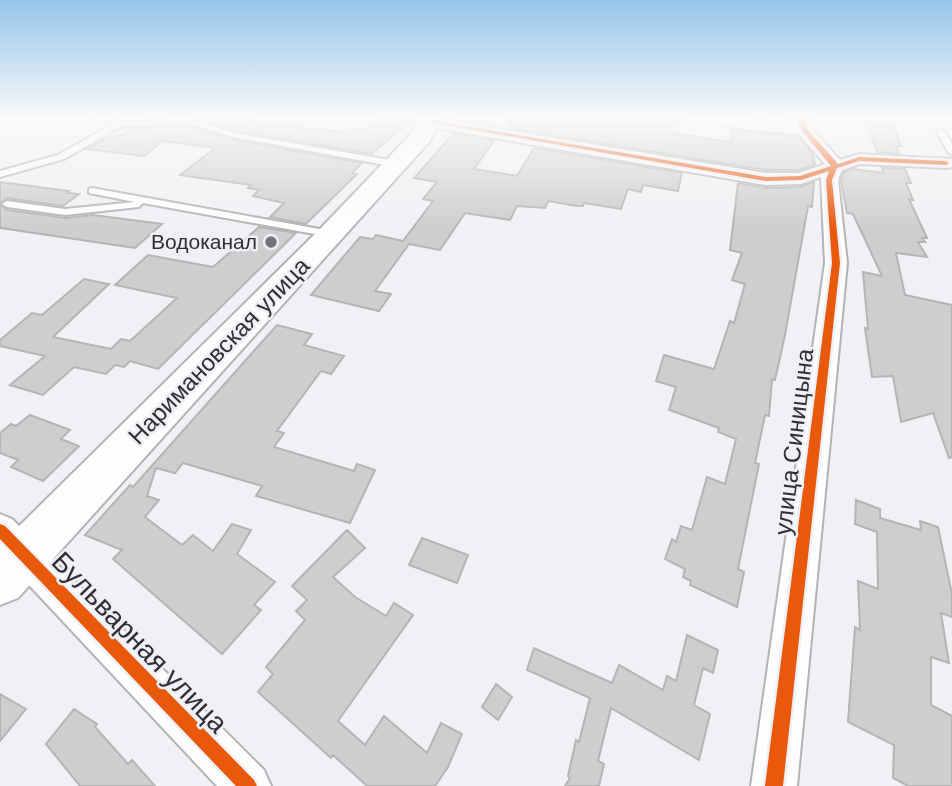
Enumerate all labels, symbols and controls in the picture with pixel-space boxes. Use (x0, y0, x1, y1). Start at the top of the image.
place label: Водоканал (151, 230, 257, 253)
marker: Водоканал (263, 234, 279, 250)
street label: Наримановская улица (123, 251, 315, 449)
street label: улица Синицына (769, 347, 818, 537)
street label: Бульварная улица (46, 546, 234, 739)

